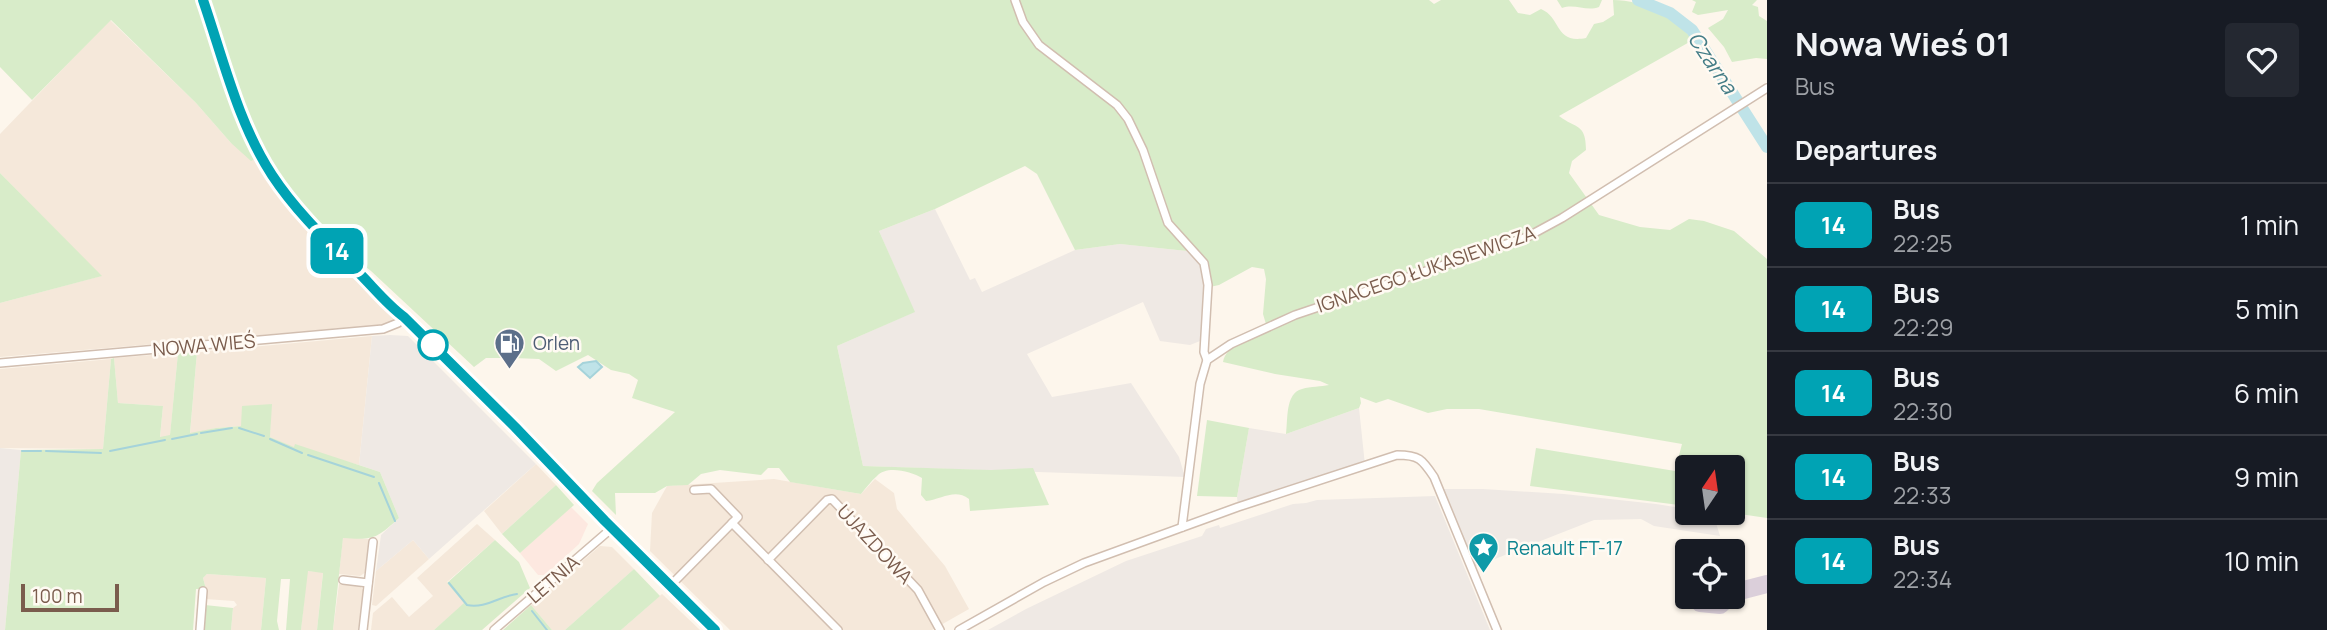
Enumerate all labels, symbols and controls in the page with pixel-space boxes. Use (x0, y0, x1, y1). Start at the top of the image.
text: Nowa Wieś 01 (1795, 21, 2011, 66)
button: heart (2225, 23, 2299, 97)
water label: Czarna (1682, 26, 1744, 100)
text: Bus (1795, 70, 1835, 102)
text: Departures (1795, 132, 1937, 168)
text: Bus (1893, 191, 1940, 227)
text: 1 min (2240, 207, 2299, 243)
text: 14 (1821, 208, 1846, 241)
street label: IGNACEGO ŁUKASIEWICZA (1313, 219, 1539, 319)
text: 22:25 (1893, 227, 1953, 259)
line badge: 14 (306, 228, 368, 274)
text: 14 (324, 234, 350, 267)
text: Bus (1893, 275, 1940, 311)
text: 5 min (2235, 291, 2299, 327)
text: 14 (1821, 292, 1846, 325)
text: 22:29 (1893, 311, 1953, 343)
fuel station icon: Orlen (493, 326, 527, 370)
street label: NOWA WIEŚ (151, 328, 257, 362)
unlabelled marker (418, 330, 448, 360)
place label: Orlen (533, 330, 580, 356)
text: Bus (1893, 359, 1940, 395)
text: 6 min (2234, 375, 2299, 411)
text: 14 (1821, 376, 1846, 409)
text: 22:30 (1893, 395, 1953, 427)
text: Bus (1893, 443, 1940, 479)
north arrow (1675, 455, 1745, 525)
map controls (1675, 455, 1745, 609)
text: 9 min (2234, 459, 2299, 495)
text: 14 (1821, 460, 1846, 493)
text: 22:33 (1893, 479, 1952, 511)
street label: UJAZDOWA (831, 499, 919, 589)
text: Bus (1893, 527, 1940, 563)
place icon: Renault FT-17 (1467, 531, 1501, 575)
place label: Renault FT-17 (1507, 535, 1623, 561)
button: locate (1675, 539, 1745, 609)
text: 10 min (2224, 543, 2299, 579)
text: 14 (1821, 544, 1846, 577)
street label: LETNIA (521, 549, 585, 609)
text: 22:34 (1893, 563, 1952, 595)
scale bar (21, 581, 119, 613)
text: 100 m (32, 583, 83, 609)

